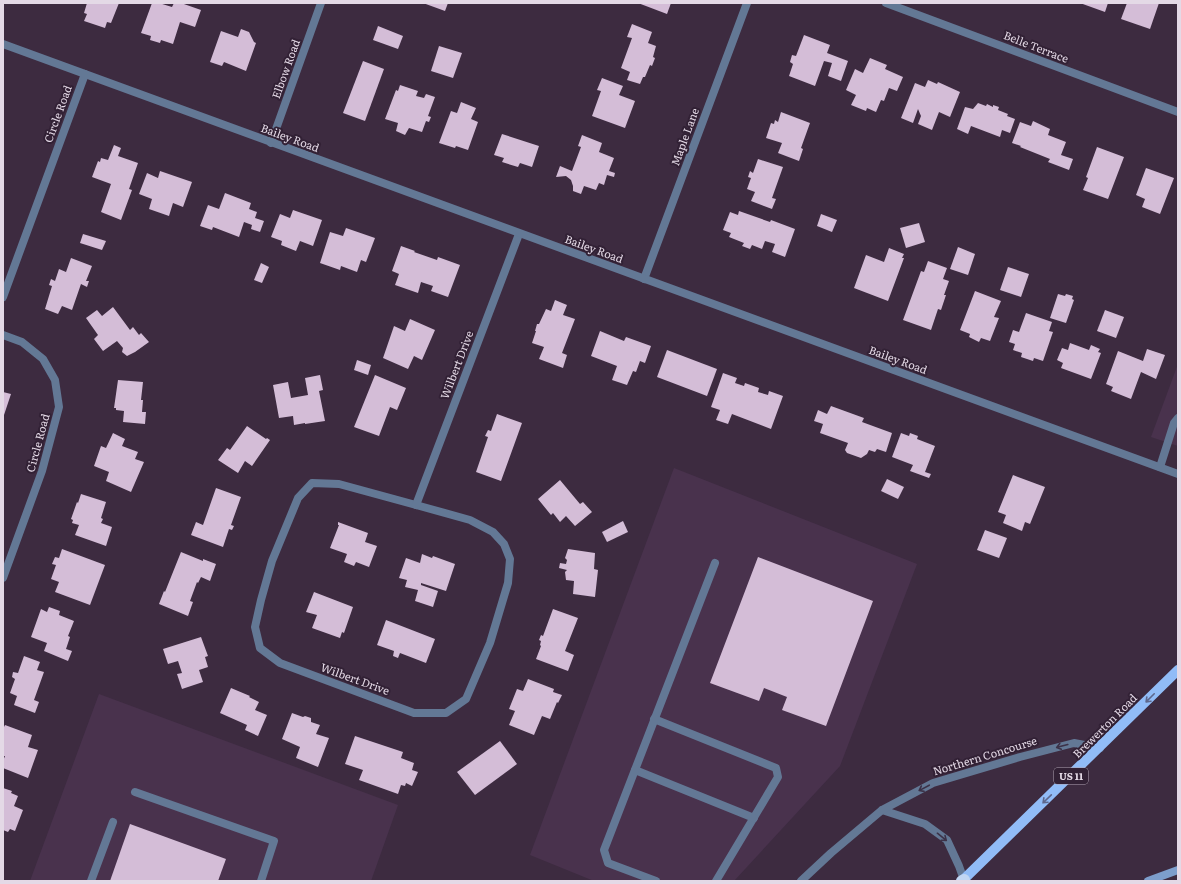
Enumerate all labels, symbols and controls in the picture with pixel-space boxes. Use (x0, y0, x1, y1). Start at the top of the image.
street label: Belle Terrace (1002, 26, 1071, 66)
street label: Elbow Road (267, 37, 303, 101)
street label: Circle Road (39, 82, 75, 145)
street label: Maple Lane (666, 105, 702, 168)
street label: Bailey Road (259, 119, 322, 155)
street label: Bailey Road (563, 230, 626, 266)
street label: Wilbert Drive (436, 328, 477, 401)
street label: Bailey Road (867, 341, 930, 377)
street label: Circle Road (22, 411, 53, 474)
street label: Wilbert Drive (319, 658, 392, 698)
street label: Brewerton Road (1069, 689, 1140, 761)
one-way arrow (1145, 693, 1155, 703)
street label: Northern Concourse (931, 732, 1039, 778)
one-way arrow (1056, 743, 1069, 750)
road number: US 11 (1054, 768, 1088, 784)
one-way arrow (918, 784, 930, 792)
one-way arrow (1042, 794, 1052, 804)
one-way arrow (937, 832, 948, 841)

